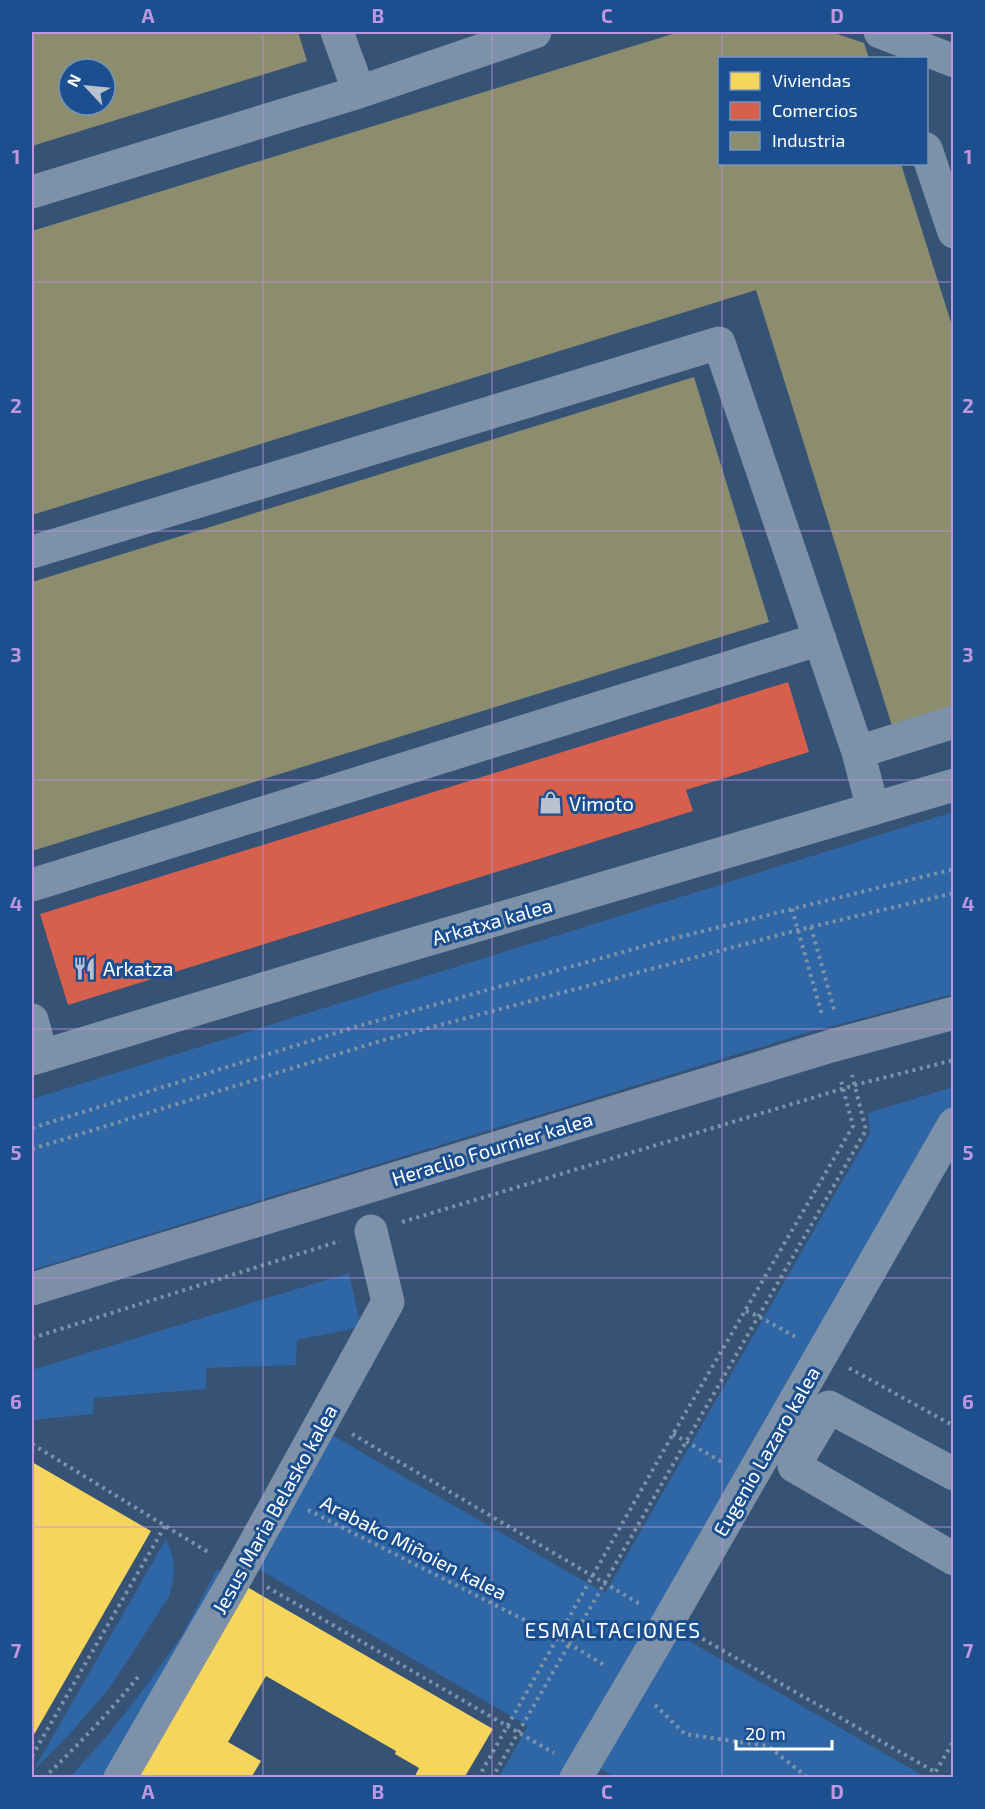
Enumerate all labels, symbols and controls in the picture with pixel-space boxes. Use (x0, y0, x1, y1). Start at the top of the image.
text: A (141, 3, 155, 27)
text: B (372, 3, 384, 27)
text: C (601, 3, 613, 27)
text: D (830, 3, 844, 27)
north arrow (57, 57, 117, 117)
legend (718, 57, 928, 165)
text: Viviendas (772, 69, 851, 91)
text: N (62, 71, 84, 90)
text: Comercios (772, 99, 858, 121)
text: Industria (772, 129, 845, 151)
text: 1 (12, 144, 20, 168)
text: 1 (964, 144, 972, 168)
text: 2 (10, 393, 22, 417)
text: 2 (962, 393, 974, 417)
text: 3 (10, 642, 22, 666)
text: 3 (962, 642, 974, 666)
shop icon: Vimoto (538, 790, 564, 816)
place label: Vimoto (569, 791, 634, 815)
text: 4 (10, 891, 23, 915)
text: 4 (962, 891, 975, 915)
street label: Arkatxa kalea (429, 892, 555, 950)
restaurant icon: Arkatza (72, 955, 98, 981)
place label: Arkatza (103, 956, 173, 980)
street label: Heraclio Fournier kalea (389, 1106, 595, 1190)
text: 5 (10, 1140, 22, 1164)
text: 5 (962, 1140, 974, 1164)
street label: Eugenio Lazaro kalea (708, 1362, 824, 1540)
text: 6 (10, 1389, 22, 1413)
text: 6 (962, 1389, 974, 1413)
street label: Jesus Maria Belasko kalea (206, 1400, 342, 1618)
street label: Arabako Miñoien kalea (317, 1490, 511, 1604)
district label: ESMALTACIONES (525, 1617, 701, 1642)
text: 7 (11, 1638, 22, 1662)
text: 7 (963, 1638, 974, 1662)
scale bar (736, 1713, 832, 1751)
text: 20 m (745, 1722, 786, 1744)
text: A (141, 1779, 155, 1803)
text: B (372, 1779, 384, 1803)
text: C (601, 1779, 613, 1803)
text: D (830, 1779, 844, 1803)

